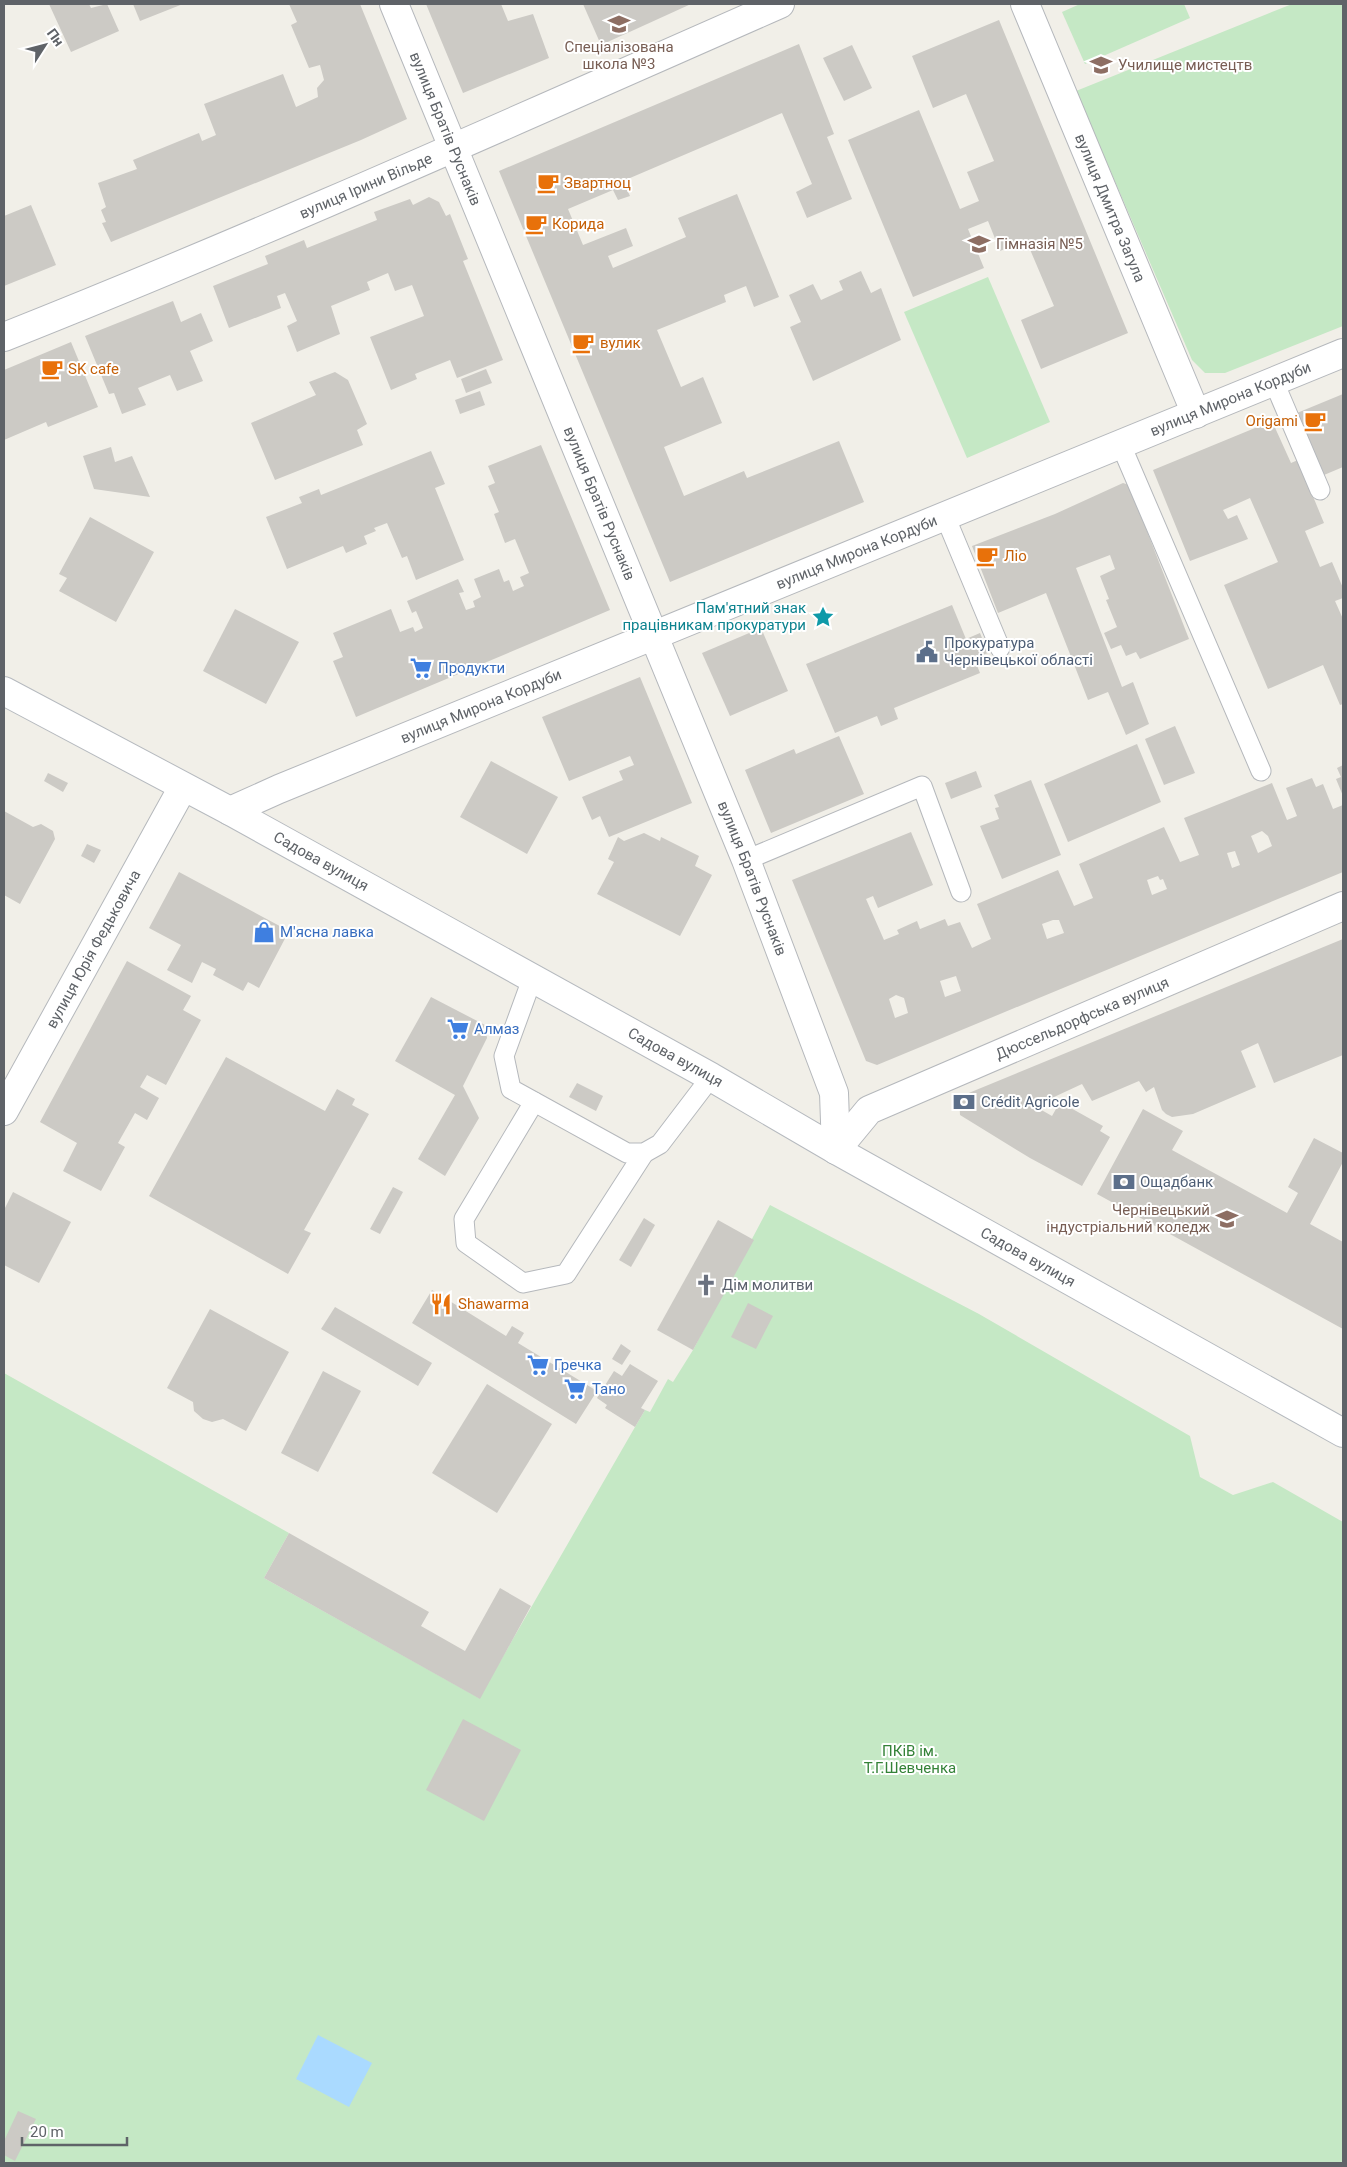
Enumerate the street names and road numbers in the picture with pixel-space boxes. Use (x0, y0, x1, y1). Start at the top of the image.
street label: вулиця Братів Руснаків (406, 49, 485, 208)
street label: вулиця Дмитра Загула (1071, 131, 1149, 285)
street label: вулиця Ірини Вільде (297, 149, 435, 223)
street label: вулиця Мирона Кордуби (1147, 358, 1314, 440)
street label: вулиця Братів Руснаків (560, 424, 639, 583)
street label: вулиця Мирона Кордуби (774, 511, 940, 593)
street label: вулиця Мирона Кордуби (398, 665, 564, 747)
street label: вулиця Братів Руснаків (714, 799, 790, 958)
street label: Садова вулиця (270, 828, 372, 895)
street label: вулиця Юрія Федьковича (43, 867, 144, 1031)
street label: Дюссельдорфська вулиця (993, 973, 1172, 1063)
street label: Садова вулиця (625, 1024, 726, 1091)
street label: Садова вулиця (977, 1223, 1078, 1291)

